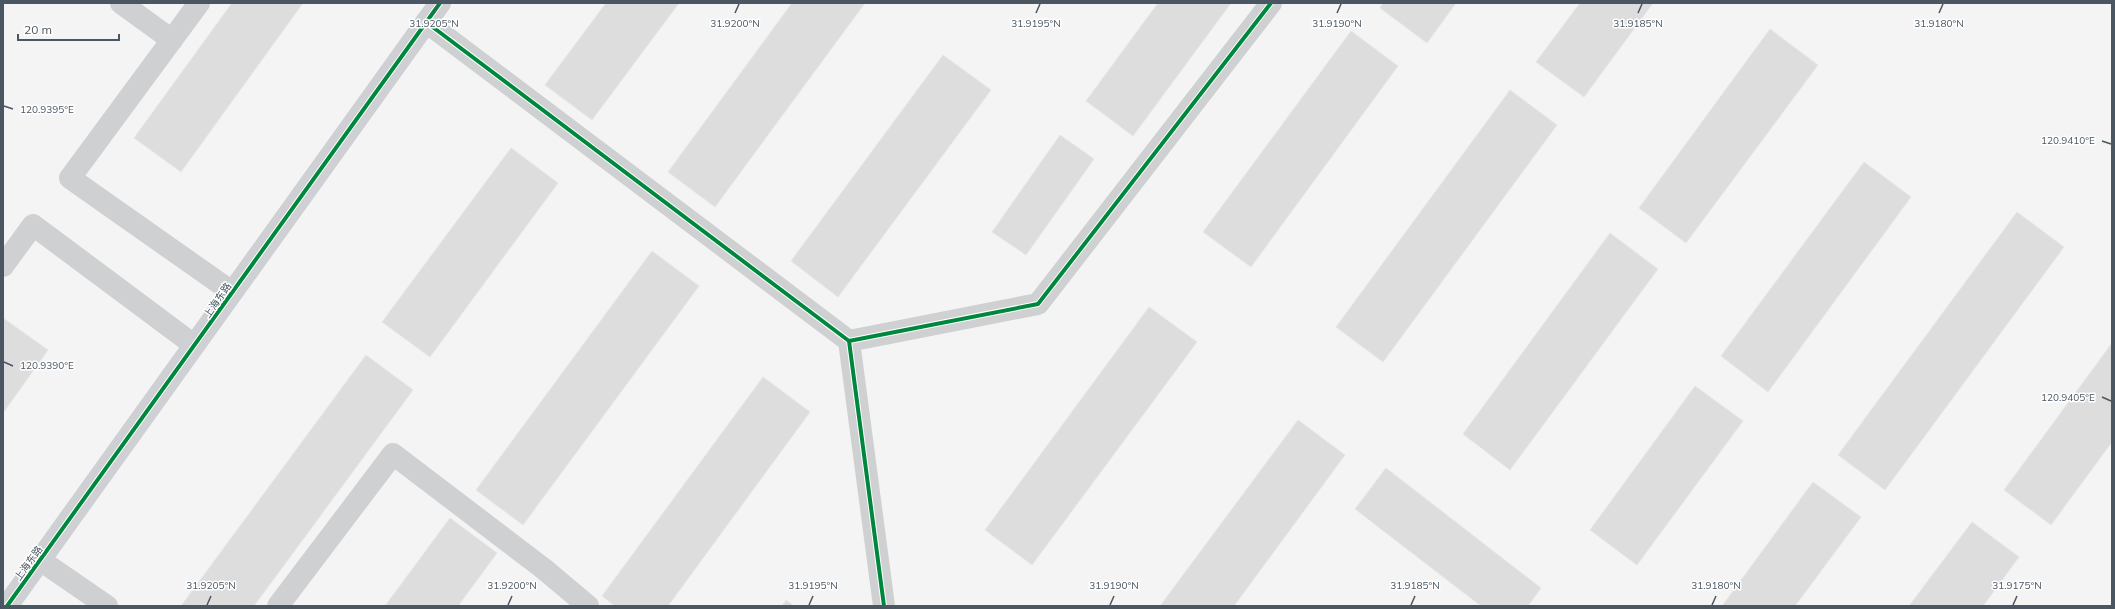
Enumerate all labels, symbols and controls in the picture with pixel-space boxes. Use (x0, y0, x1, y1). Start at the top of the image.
scale bar (18, 16, 119, 42)
text: 31.9205°N (409, 17, 459, 30)
text: 31.9200°N (710, 17, 760, 30)
text: 31.9195°N (1011, 17, 1061, 30)
text: 31.9190°N (1312, 17, 1362, 30)
text: 31.9185°N (1613, 17, 1663, 30)
text: 31.9180°N (1914, 17, 1964, 30)
text: 20 m (24, 22, 52, 37)
text: 120.9395°E (20, 103, 74, 116)
text: 120.9410°E (2041, 134, 2095, 147)
street label: 上海东路 (201, 280, 234, 320)
text: 120.9390°E (20, 359, 74, 372)
text: 120.9405°E (2041, 391, 2095, 404)
street label: 上海东路 (11, 543, 45, 583)
text: 31.9205°N (186, 579, 236, 592)
text: 31.9200°N (487, 579, 537, 592)
text: 31.9195°N (788, 579, 838, 592)
text: 31.9190°N (1089, 579, 1139, 592)
text: 31.9185°N (1390, 579, 1440, 592)
text: 31.9180°N (1691, 579, 1741, 592)
text: 31.9175°N (1992, 579, 2042, 592)

